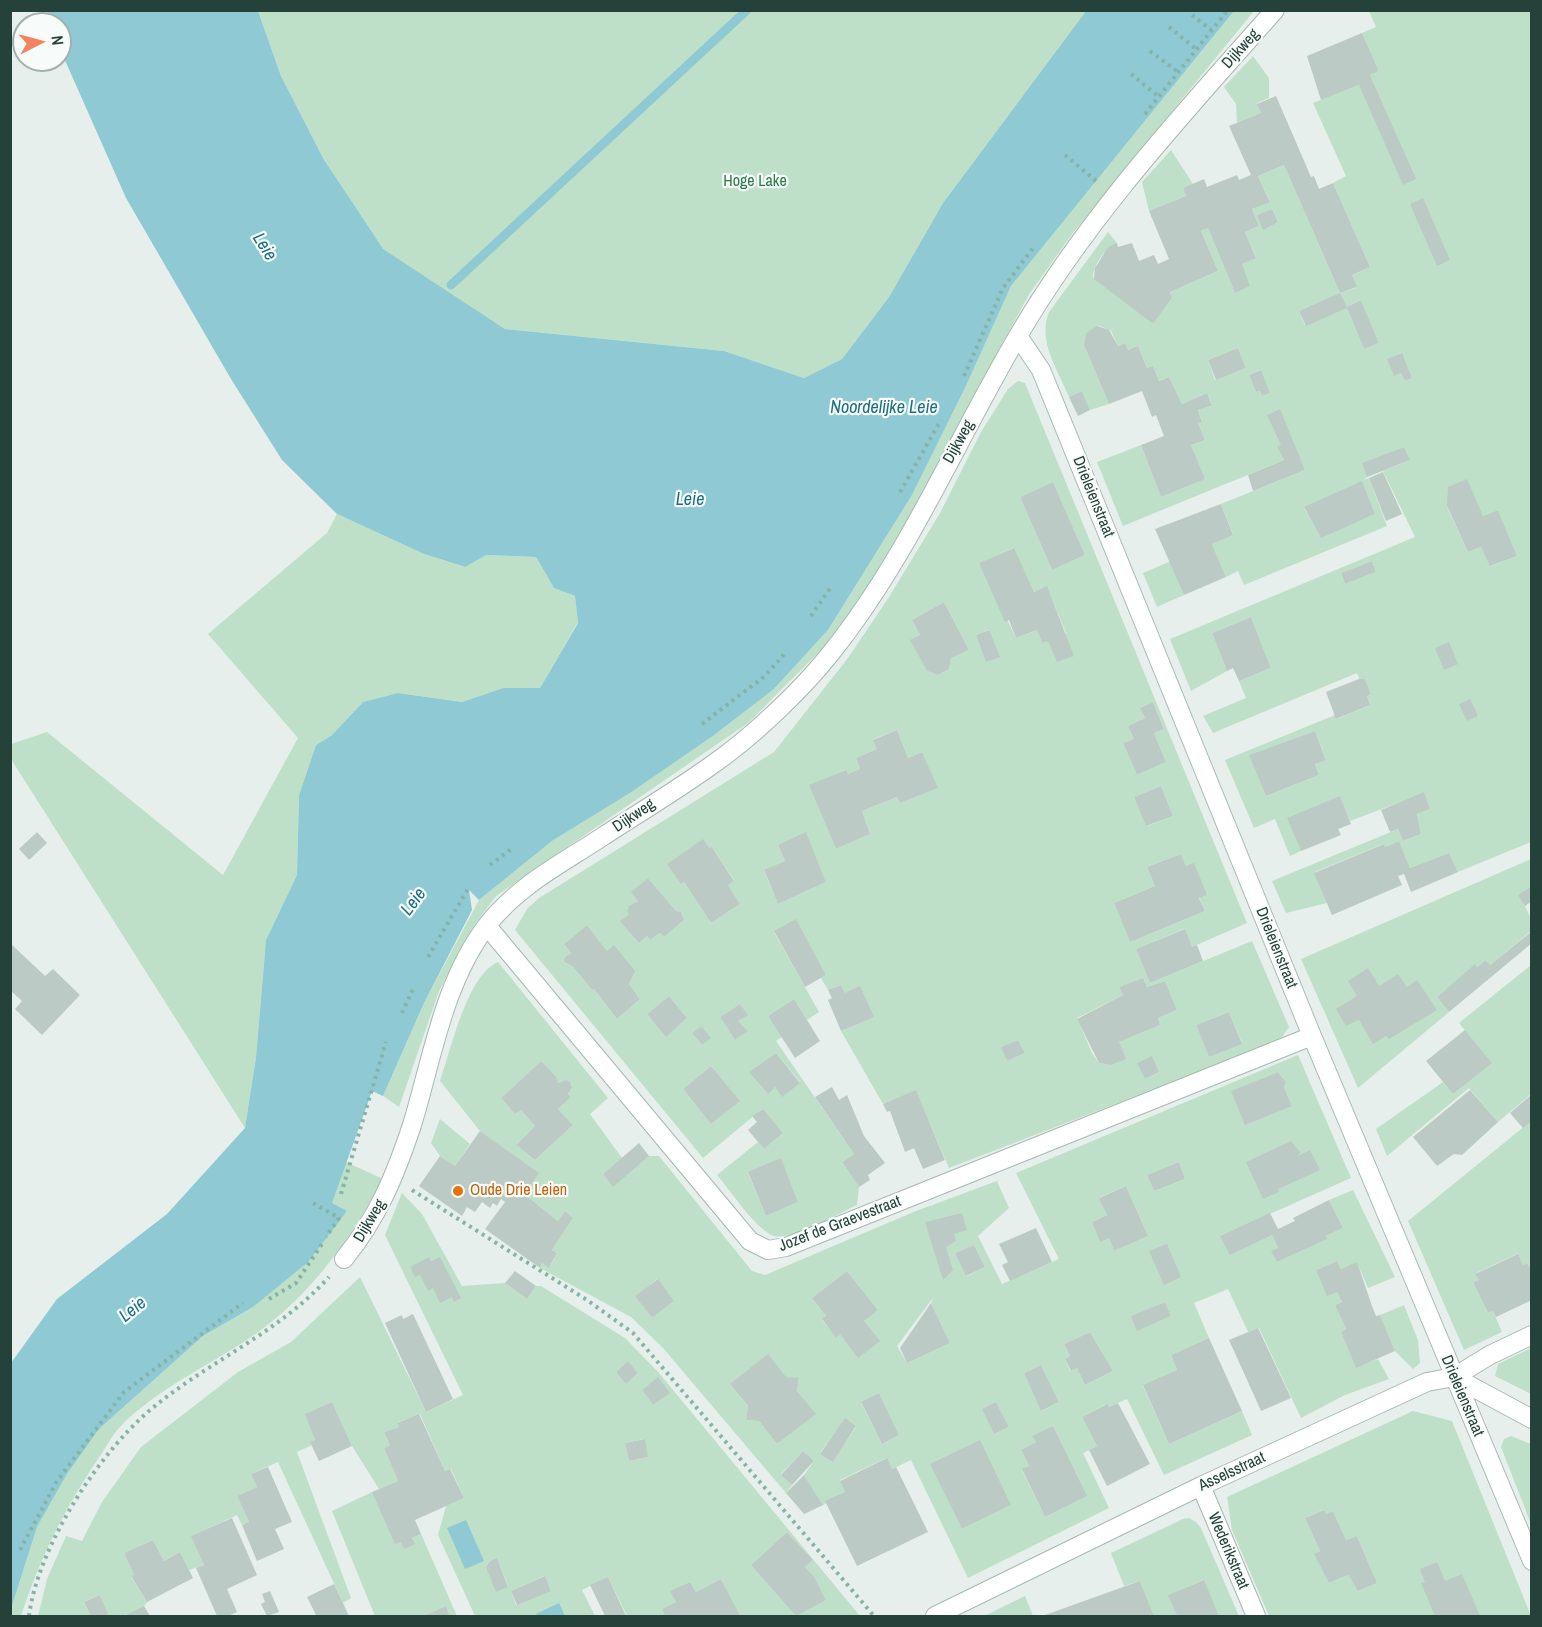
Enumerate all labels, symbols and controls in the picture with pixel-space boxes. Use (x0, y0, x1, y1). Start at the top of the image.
north arrow (12, 12, 72, 72)
street label: Dijkweg (1218, 25, 1264, 73)
text: N (46, 34, 69, 46)
park label: Hoge Lake (723, 172, 787, 192)
water label: Leie (247, 229, 281, 265)
water label: Noordelijke Leie (830, 397, 938, 419)
street label: Dijkweg (939, 417, 979, 467)
street label: Drieleienstraat (1068, 454, 1118, 540)
water label: Leie (676, 489, 704, 511)
street label: Dijkweg (609, 795, 659, 837)
water label: Leie (397, 884, 431, 920)
street label: Drieleienstraat (1251, 905, 1301, 991)
place label: Oude Drie Leien (470, 1181, 567, 1201)
marker: Oude Drie Leien (451, 1184, 465, 1198)
street label: Jozef de Graevestraat (776, 1192, 904, 1256)
street label: Dijkweg (350, 1196, 390, 1246)
water label: Leie (115, 1293, 151, 1327)
street label: Drieleienstraat (1436, 1353, 1488, 1439)
street label: Asselsstraat (1196, 1448, 1268, 1496)
street label: Wederikstraat (1203, 1510, 1253, 1592)

